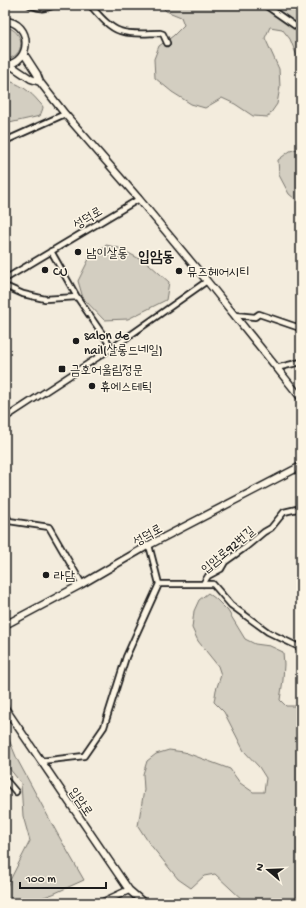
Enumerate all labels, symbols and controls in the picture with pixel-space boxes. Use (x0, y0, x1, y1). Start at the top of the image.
street label: 성덕로 (71, 205, 106, 234)
marker: 남이살롱 (73, 247, 83, 257)
place label: 남이살롱 (86, 247, 128, 262)
district label: 입암동 (138, 249, 174, 267)
marker: CU (40, 265, 50, 275)
place label: CU (53, 265, 68, 280)
marker: 뮤즈헤어시티 (174, 266, 184, 276)
place label: 뮤즈헤어시티 (187, 266, 250, 281)
place label: salon de nail(살롱드네일) (84, 329, 163, 359)
marker: salon de nail(살롱드네일) (71, 336, 81, 346)
marker: 금호어울림정문 (57, 364, 67, 374)
place label: 금호어울림정문 (70, 364, 143, 379)
place label: 휴에스테틱 (100, 380, 152, 396)
marker: 휴에스테틱 (87, 381, 97, 391)
street label: 성덕로 (131, 522, 166, 550)
street label: 입암로92번길 (199, 524, 258, 578)
marker: 라담 (41, 570, 51, 580)
place label: 라담 (54, 570, 75, 585)
street label: 입암로 (65, 785, 95, 820)
north arrow (248, 850, 288, 890)
text: N (254, 862, 267, 873)
scale bar (20, 864, 106, 890)
text: 100 m (25, 873, 56, 887)

